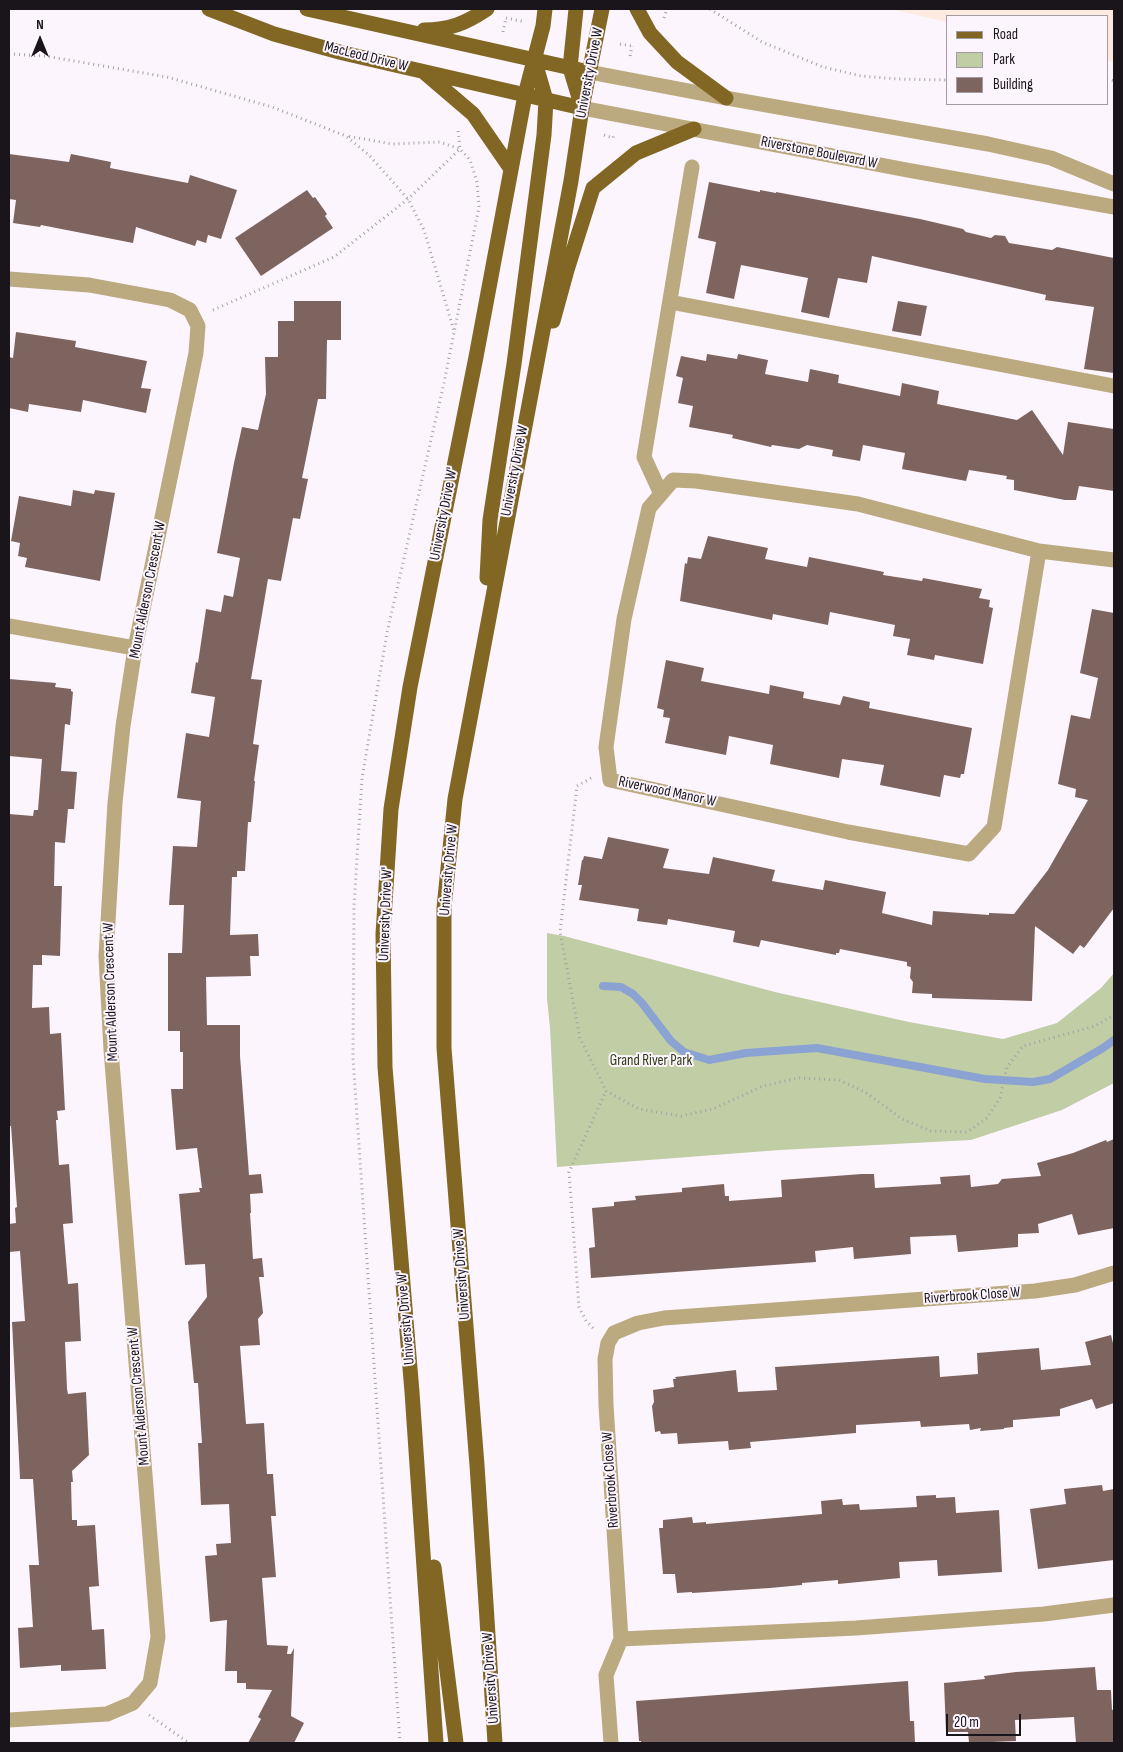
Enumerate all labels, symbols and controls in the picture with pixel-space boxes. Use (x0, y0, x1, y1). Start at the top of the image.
north arrow (15, 15, 65, 65)
legend (946, 15, 1108, 105)
text: N (36, 16, 44, 33)
text: Road (993, 25, 1018, 44)
street label: University Drive W (572, 26, 608, 120)
street label: MacLeod Drive W (322, 38, 410, 76)
text: Park (993, 50, 1015, 69)
text: Building (993, 75, 1033, 94)
street label: Riverstone Boulevard W (759, 133, 879, 173)
street label: University Drive W (497, 424, 533, 518)
street label: University Drive W' (426, 466, 462, 562)
street label: Mount Alderson Crescent W (126, 520, 170, 660)
street label: Riverwood Manor W (617, 773, 717, 811)
street label: University Drive W (436, 824, 462, 916)
street label: University Drive W' (375, 867, 397, 961)
street label: Mount Alderson Crescent W (100, 922, 122, 1062)
park label: Grand River Park (610, 1052, 692, 1070)
street label: University Drive W (450, 1228, 474, 1320)
street label: University Drive W' (393, 1270, 419, 1366)
street label: Riverbrook Close W (923, 1284, 1021, 1308)
street label: Mount Alderson Crescent W (124, 1326, 154, 1466)
street label: Riverbrook Close W (599, 1431, 623, 1529)
street label: University Drive W (479, 1632, 503, 1724)
scale bar (948, 1704, 1023, 1736)
text: 20 m (954, 1713, 979, 1732)

